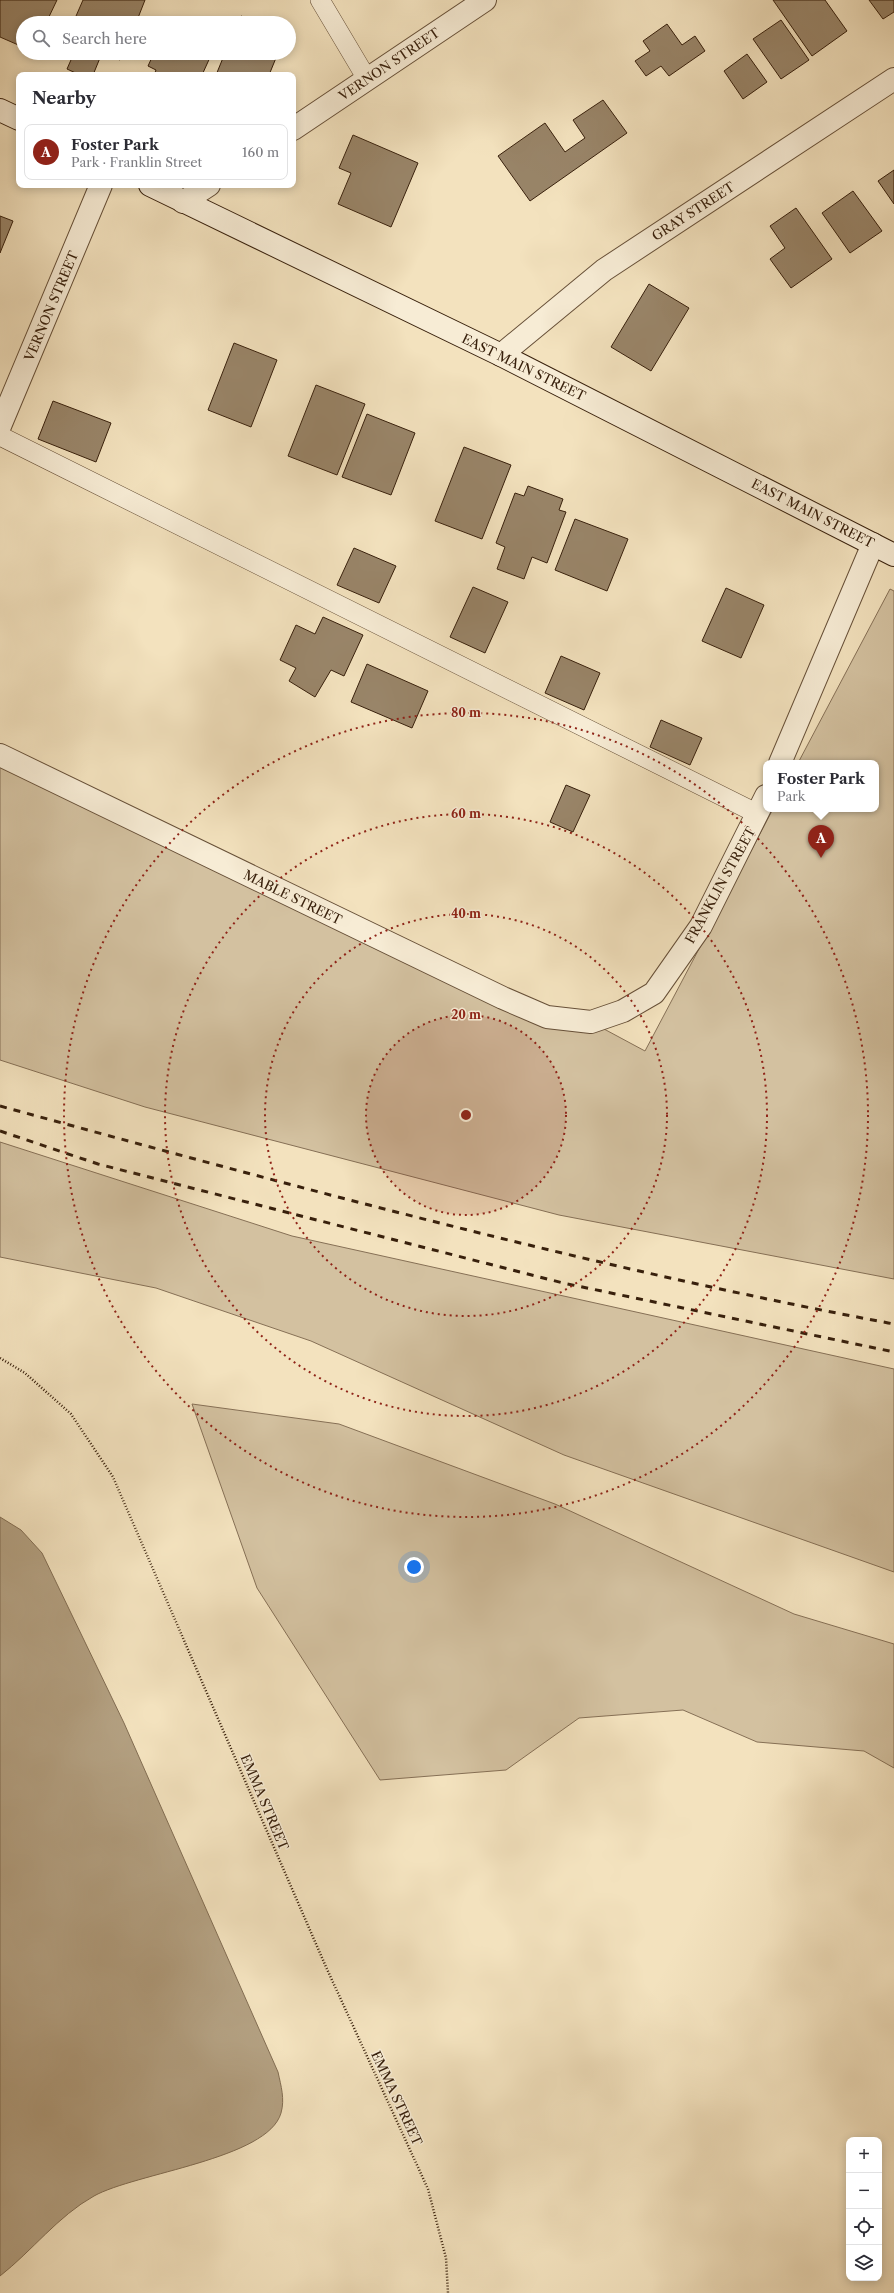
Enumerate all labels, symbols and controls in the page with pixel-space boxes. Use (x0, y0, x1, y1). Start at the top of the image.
search box (16, 16, 296, 60)
street label: VERNON STREET (335, 24, 443, 104)
icon: search (30, 27, 52, 49)
text: Search here (62, 29, 147, 48)
text: Nearby (32, 88, 96, 108)
text: Foster Park (71, 135, 159, 154)
text: A (41, 144, 51, 160)
text: 160 m (242, 144, 279, 160)
text: Park · Franklin Street (71, 154, 202, 170)
street label: GRAY STREET (649, 178, 738, 244)
street label: VERNON STREET (20, 248, 82, 364)
street label: EAST MAIN STREET (459, 330, 589, 404)
street label: EAST MAIN STREET (749, 475, 877, 551)
text: 80 m (451, 705, 481, 720)
popup (763, 760, 879, 812)
text: Foster Park (777, 769, 865, 788)
text: Park (777, 788, 805, 804)
text: 60 m (451, 806, 481, 821)
street label: FRANKLIN STREET (681, 824, 759, 946)
pin: A (808, 825, 834, 858)
street label: MABLE STREET (241, 866, 345, 928)
text: 40 m (451, 906, 481, 921)
text: 20 m (451, 1007, 481, 1022)
centre of rings (459, 1108, 473, 1122)
your location (404, 1557, 424, 1577)
street label: EMMA STREET (238, 1752, 292, 1853)
street label: EMMA STREET (368, 2048, 426, 2148)
map controls (846, 2137, 882, 2281)
button: + (846, 2137, 882, 2173)
button: − (846, 2173, 882, 2209)
button: locate (846, 2209, 882, 2245)
button: layers (846, 2245, 882, 2281)

